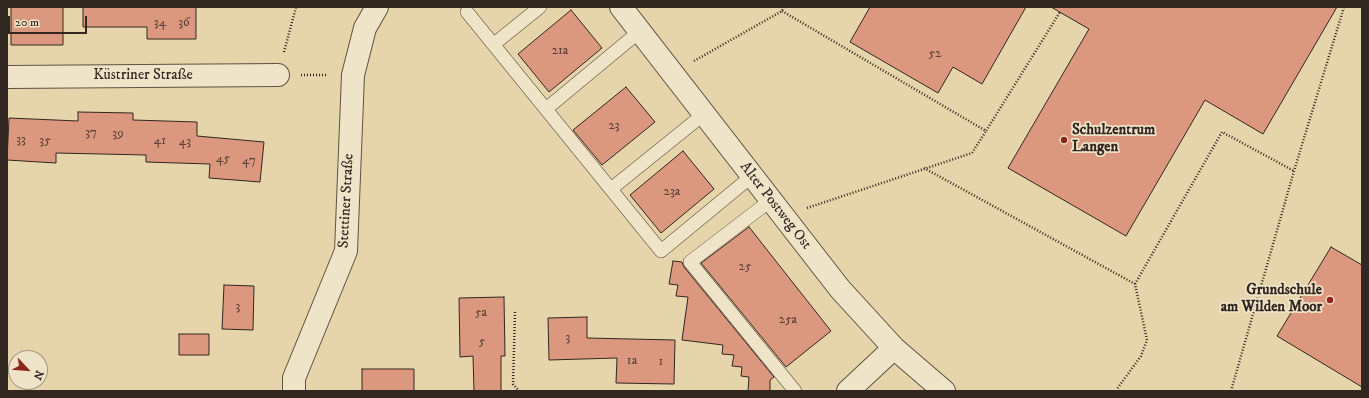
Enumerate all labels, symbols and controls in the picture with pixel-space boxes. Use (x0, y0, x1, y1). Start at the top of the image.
scale bar (10, 8, 89, 34)
text: 20 m (15, 15, 39, 30)
house number: 34 (154, 15, 166, 31)
house number: 36 (178, 15, 190, 31)
house number: 21a (552, 43, 568, 59)
house number: 52 (929, 46, 941, 62)
street label: Küstriner Straße (93, 67, 193, 85)
house number: 23 (608, 118, 620, 134)
place label: Schulzentrum Langen (1072, 122, 1155, 157)
house number: 37 (85, 125, 97, 141)
house number: 39 (112, 126, 124, 142)
house number: 33 (16, 132, 26, 148)
house number: 35 (39, 133, 51, 149)
house number: 41 (154, 133, 166, 149)
house number: 43 (179, 134, 191, 150)
marker: Schulzentrum Langen (1059, 135, 1069, 145)
house number: 45 (216, 151, 230, 167)
house number: 47 (242, 153, 256, 169)
street label: Stettiner Straße (336, 153, 358, 249)
street label: Alter Postweg Ost (735, 159, 815, 253)
house number: 23a (664, 184, 680, 200)
house number: 25 (739, 259, 751, 275)
place label: Grundschule am Wilden Moor (1221, 282, 1322, 317)
marker: Grundschule am Wilden Moor (1325, 295, 1335, 305)
house number: 3 (236, 299, 240, 315)
house number: 5a (475, 305, 487, 321)
house number: 25a (779, 312, 797, 328)
house number: 3 (566, 330, 570, 346)
house number: 5 (479, 334, 485, 350)
north arrow (8, 350, 48, 390)
house number: 1a (627, 353, 637, 369)
house number: 1 (659, 354, 663, 370)
text: N (30, 368, 46, 382)

